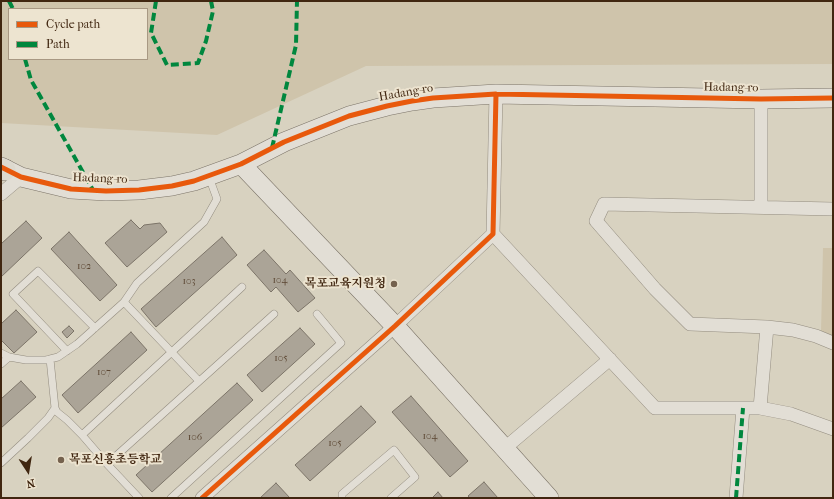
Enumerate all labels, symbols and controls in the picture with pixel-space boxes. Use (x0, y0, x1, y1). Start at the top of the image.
legend (8, 8, 148, 60)
text: Cycle path (46, 17, 100, 31)
text: Path (46, 37, 70, 51)
street label: Hadang-ro (704, 80, 758, 96)
street label: Hadang-ro (378, 81, 434, 105)
street label: Hadang-ro (72, 171, 128, 187)
house number: 102 (77, 261, 91, 273)
house number: 104 (273, 275, 287, 287)
house number: 103 (182, 276, 196, 288)
place label: 목포교육지원청 (305, 277, 386, 291)
marker: 목포교육지원청 (389, 279, 399, 289)
house number: 105 (274, 353, 288, 365)
house number: 107 (97, 367, 111, 379)
house number: 104 (423, 431, 437, 443)
house number: 106 (188, 432, 202, 444)
house number: 105 (328, 438, 342, 450)
north arrow (8, 451, 48, 491)
place label: 목포신흥초등학교 (69, 453, 162, 467)
marker: 목포신흥초등학교 (56, 455, 66, 465)
text: N (25, 476, 36, 490)

